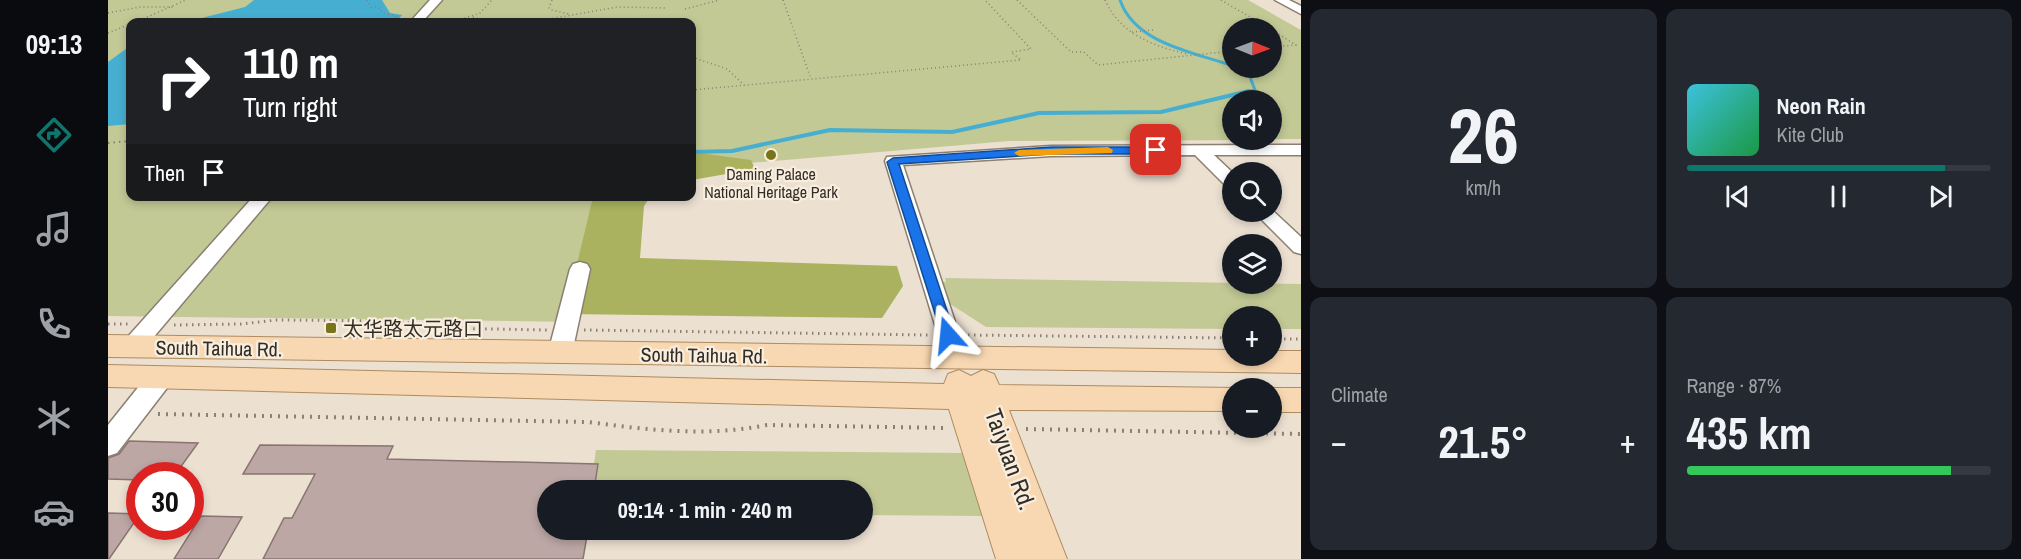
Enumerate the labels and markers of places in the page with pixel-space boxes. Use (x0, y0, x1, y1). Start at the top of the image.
pin (1130, 124, 1181, 175)
marker: Daming Palace National Heritage Park (764, 148, 778, 162)
place label: Daming Palace National Heritage Park (704, 163, 838, 203)
place label: 太华路太元路口 (343, 315, 483, 342)
marker: 太华路太元路口 (324, 321, 338, 335)

